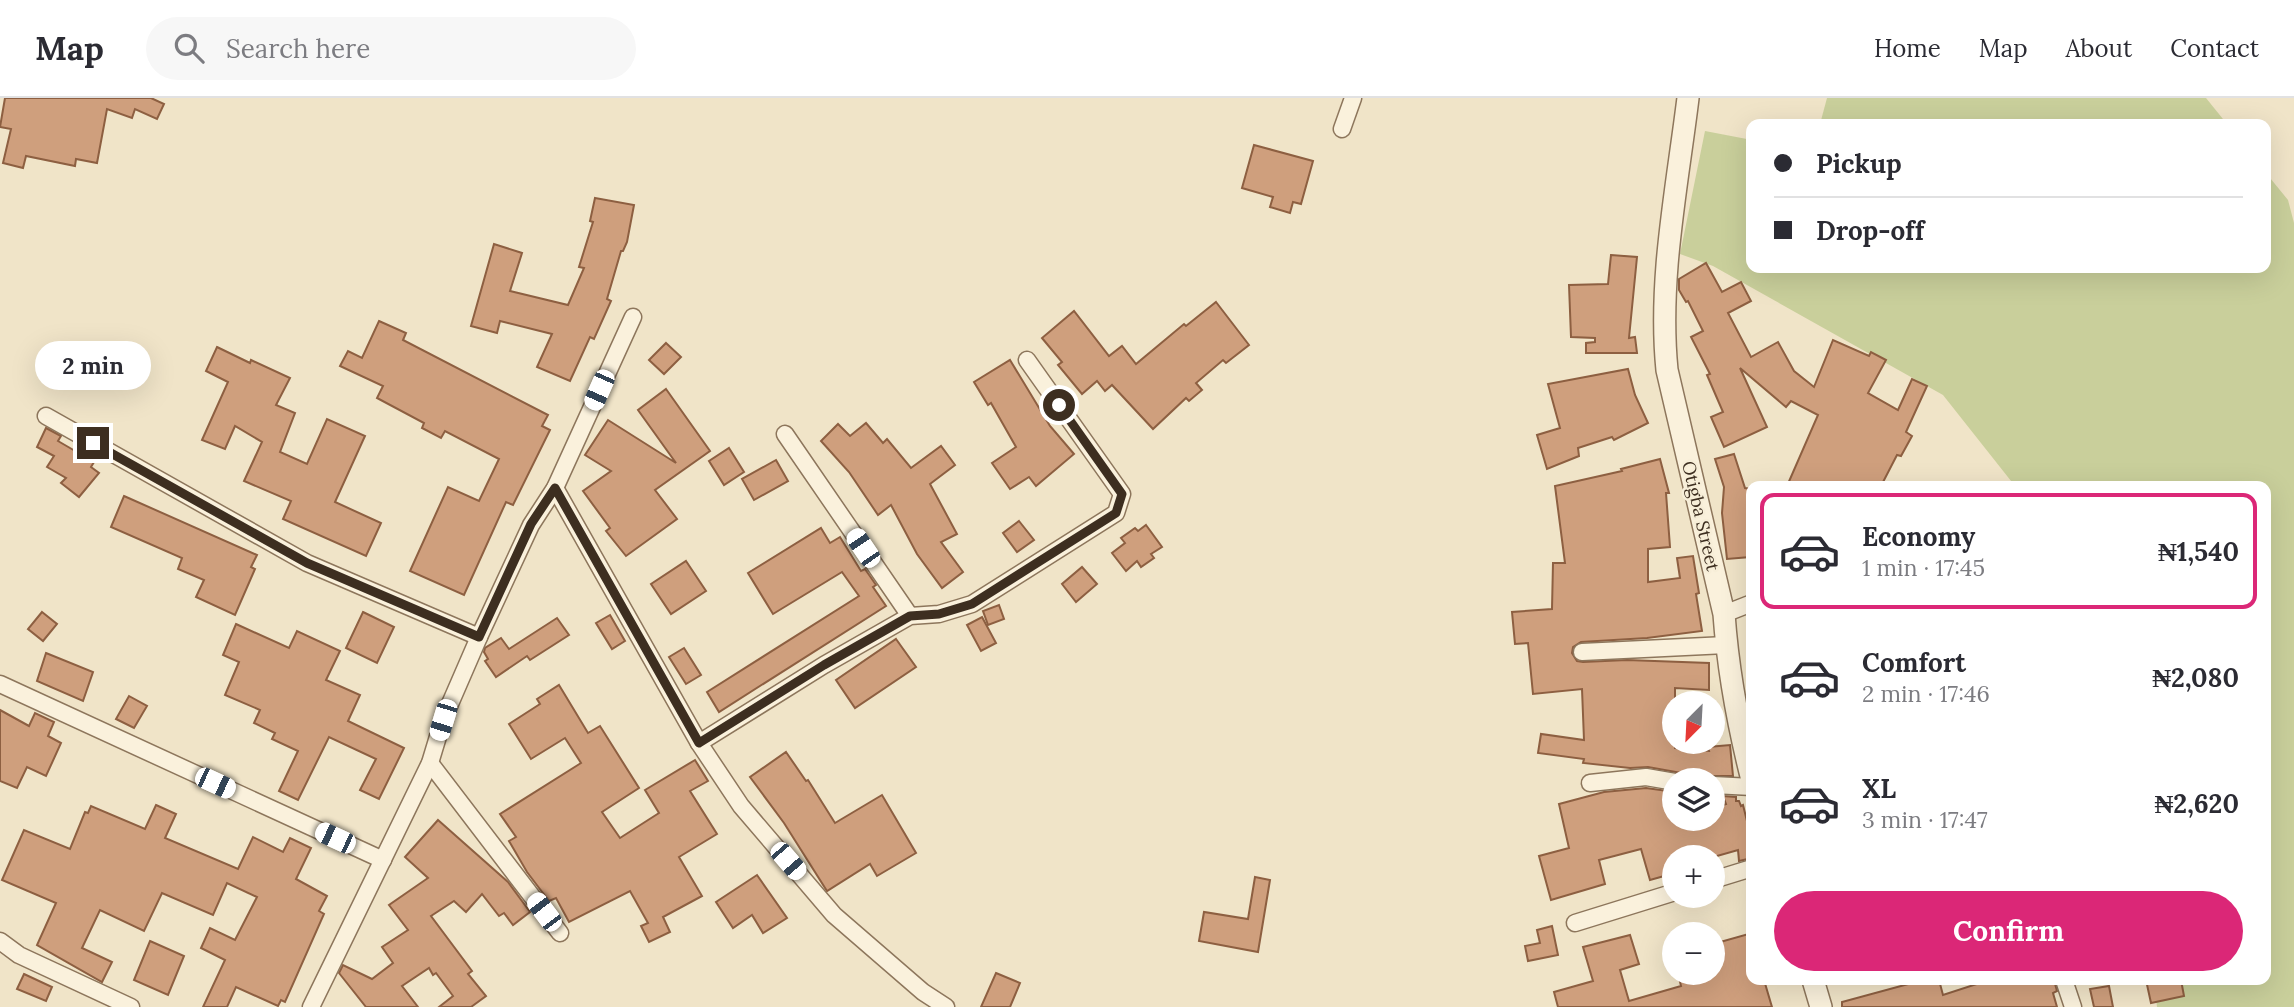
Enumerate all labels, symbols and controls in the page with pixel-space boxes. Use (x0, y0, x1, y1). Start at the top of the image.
search box (146, 17, 636, 80)
text: Map (35, 27, 104, 69)
icon: search (170, 29, 208, 67)
text: Search here (226, 32, 370, 65)
text: Home (1874, 33, 1941, 64)
text: Map (1979, 33, 2028, 64)
text: About (2066, 33, 2132, 64)
text: Contact (2170, 33, 2259, 64)
text: Pickup (1816, 147, 1902, 180)
text: Drop-off (1816, 214, 1924, 247)
callout: 2 min (35, 342, 151, 390)
text: 2 min (62, 351, 124, 380)
car (581, 367, 618, 413)
route start (1043, 389, 1075, 421)
route end (77, 427, 109, 459)
street label: Otigba Street (1677, 459, 1725, 573)
icon: car (1778, 520, 1841, 583)
text: Economy (1862, 520, 1975, 553)
car (843, 525, 884, 571)
text: ₦1,540 (2158, 535, 2239, 568)
text: 1 min · 17:45 (1862, 553, 1985, 582)
icon: car (1778, 646, 1841, 709)
text: Comfort (1862, 646, 1966, 679)
text: ₦2,080 (2152, 661, 2239, 694)
text: 2 min · 17:46 (1862, 679, 1990, 708)
north arrow (1662, 691, 1726, 754)
map controls (1662, 691, 1725, 985)
car (427, 697, 460, 743)
car (192, 765, 239, 801)
button: layers (1662, 768, 1725, 831)
icon: car (1778, 772, 1841, 835)
text: XL (1862, 772, 1896, 805)
text: ₦2,620 (2155, 787, 2239, 820)
text: 3 min · 17:47 (1862, 805, 1988, 834)
car (312, 820, 359, 856)
car (767, 838, 810, 884)
button: + (1662, 845, 1725, 908)
car (523, 889, 566, 935)
button: Confirm (1774, 891, 2243, 971)
button: − (1662, 922, 1725, 985)

